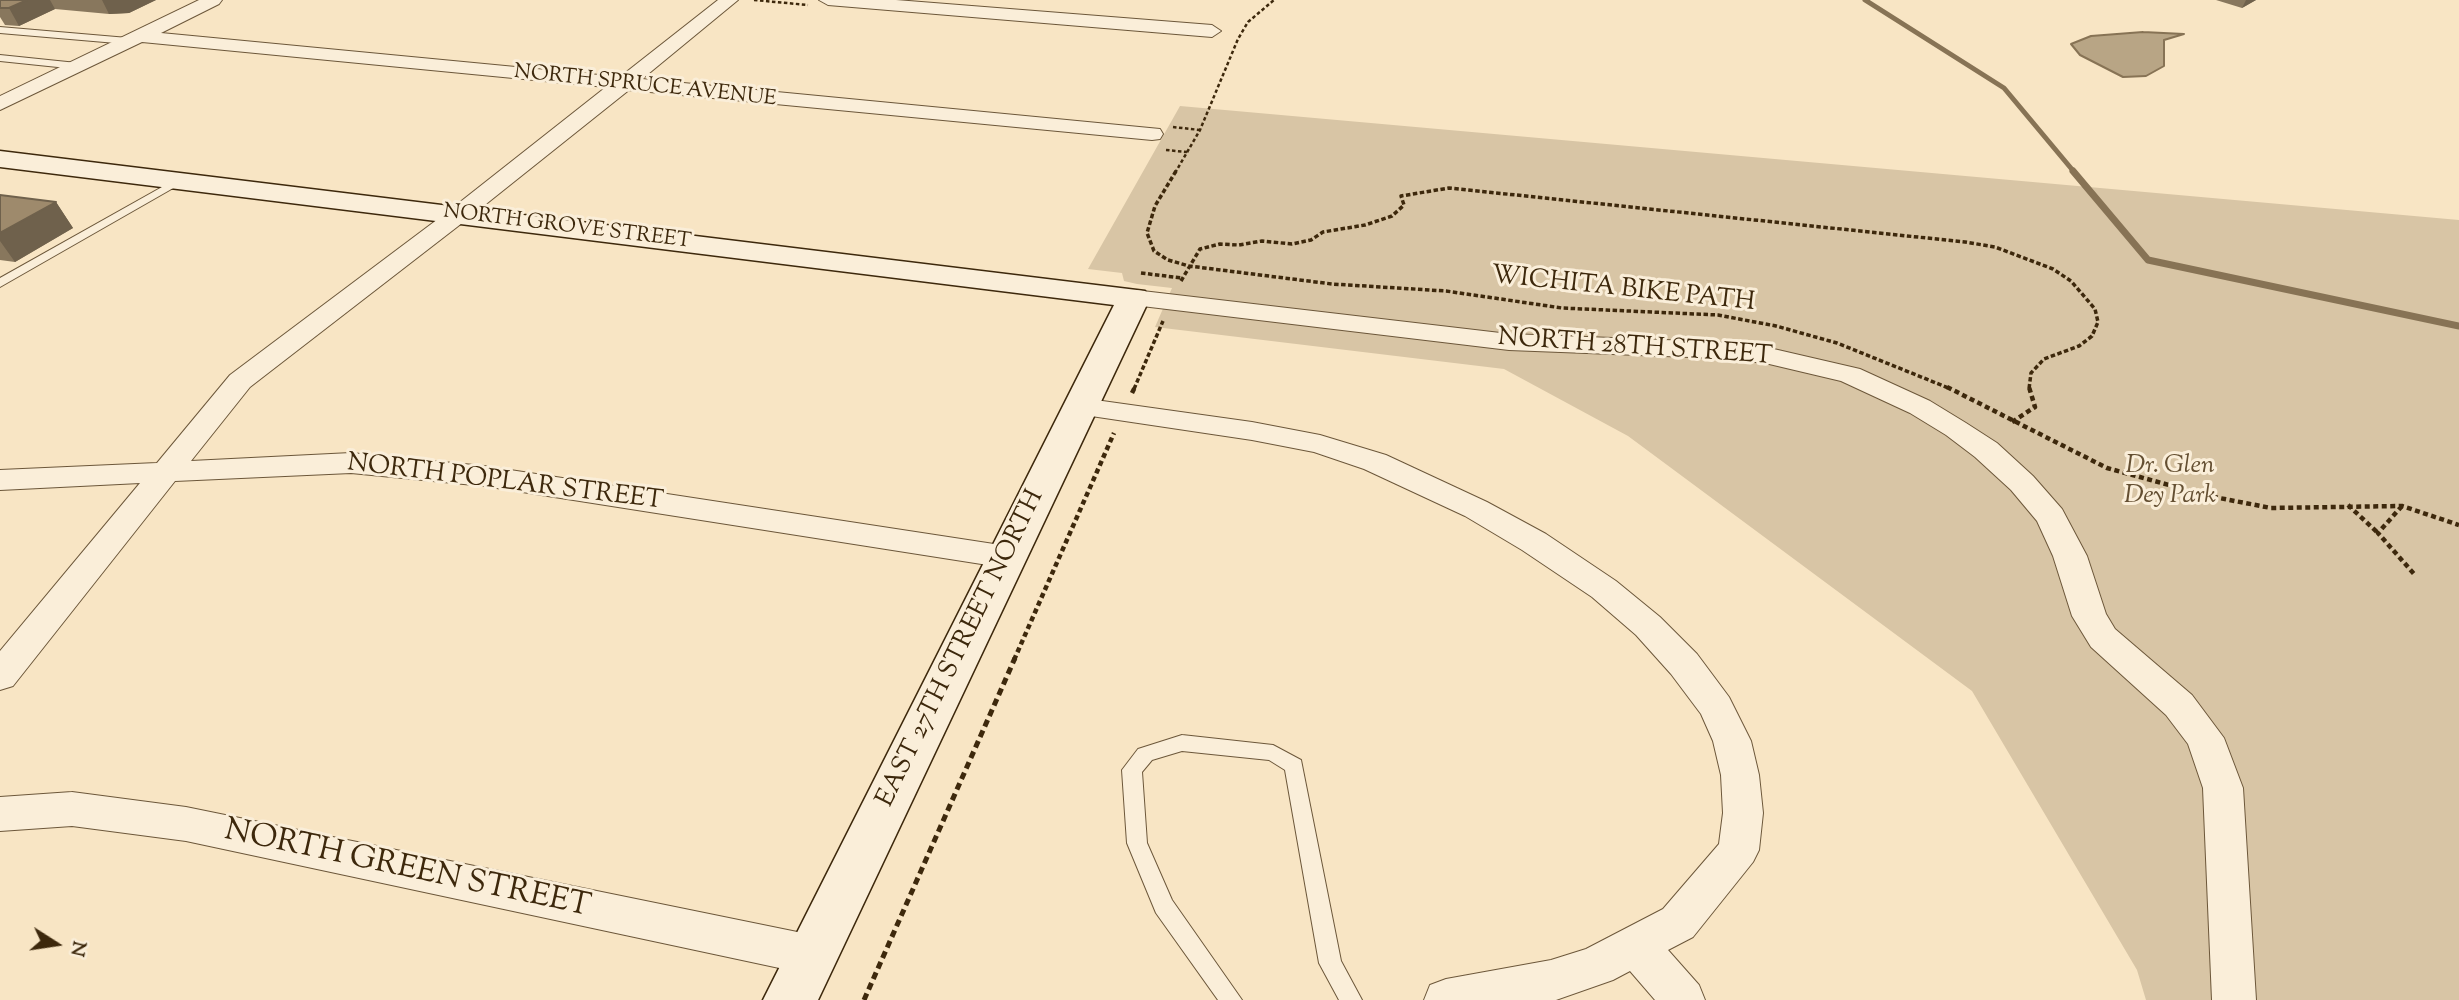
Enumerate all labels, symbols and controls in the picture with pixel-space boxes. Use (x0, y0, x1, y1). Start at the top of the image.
street label: NORTH SPRUCE AVENUE (513, 61, 777, 113)
street label: NORTH GROVE STREET (442, 200, 692, 256)
street label: WICHITA BIKE PATH (1490, 262, 1756, 320)
street label: NORTH 28TH STREET (1497, 324, 1773, 374)
street label: NORTH POPLAR STREET (345, 449, 665, 519)
park label: Dr. Glen Dey Park (2124, 452, 2216, 514)
street label: EAST 27TH STREET NORTH (872, 485, 1052, 813)
street label: NORTH GREEN STREET (220, 813, 594, 929)
north arrow (21, 909, 91, 979)
text: N (62, 938, 92, 959)

